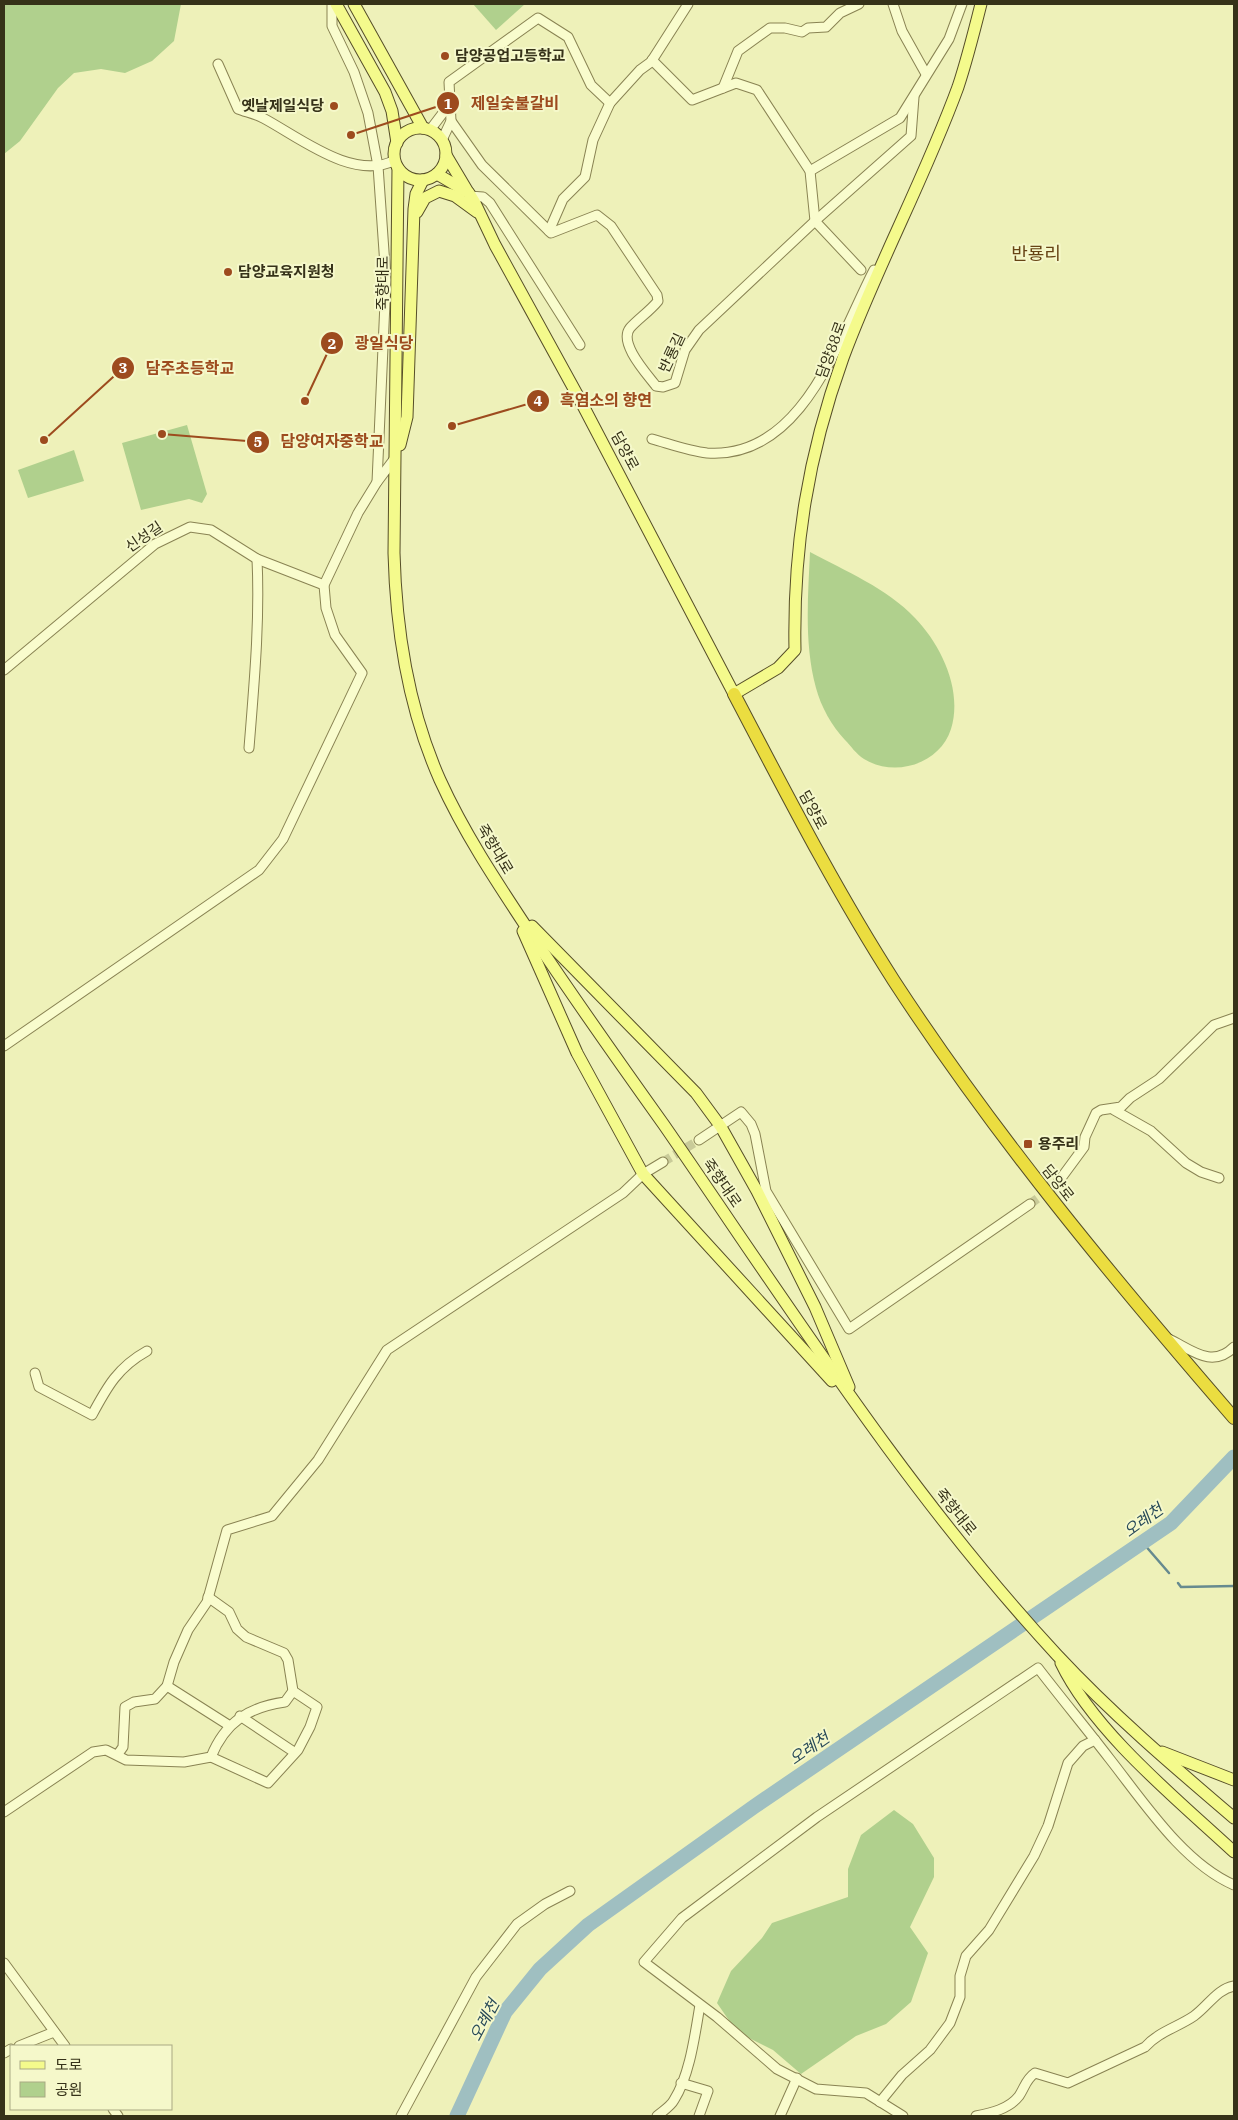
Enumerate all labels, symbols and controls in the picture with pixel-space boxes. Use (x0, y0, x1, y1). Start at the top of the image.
place label: 담양공업고등학교 (455, 46, 566, 65)
marker: 담양공업고등학교 (439, 50, 451, 62)
callout: 제일숯불갈비 (436, 88, 569, 119)
text: 제일숯불갈비 (471, 93, 559, 113)
text: 1 (443, 94, 453, 113)
place label: 옛날제일식당 (241, 96, 324, 115)
marker: 옛날제일식당 (328, 100, 340, 112)
district label: 반룡리 (1011, 242, 1061, 265)
street label: 죽향대로 (373, 255, 392, 311)
place label: 담양교육지원청 (238, 262, 335, 281)
marker: 담양교육지원청 (222, 266, 234, 278)
street label: 담양88로 (811, 319, 850, 381)
callout: 광일식당 (320, 328, 424, 359)
street label: 반룡길 (654, 330, 689, 376)
text: 광일식당 (355, 333, 414, 353)
text: 2 (327, 334, 337, 353)
callout: 담주초등학교 (111, 353, 244, 384)
text: 3 (118, 358, 128, 377)
text: 담주초등학교 (146, 358, 234, 378)
callout: 흑염소의 향연 (525, 385, 663, 416)
text: 흑염소의 향연 (560, 390, 652, 410)
text: 4 (533, 391, 543, 410)
callout: 담양여자중학교 (246, 426, 394, 457)
street label: 담양로 (607, 428, 644, 474)
text: 담양여자중학교 (280, 431, 384, 451)
text: 5 (253, 432, 263, 451)
street label: 신성길 (121, 517, 166, 556)
street label: 담양로 (795, 787, 832, 833)
street label: 죽향대로 (473, 820, 518, 877)
place label: 용주리 (1038, 1134, 1079, 1153)
marker: 용주리 (1022, 1138, 1034, 1150)
street label: 죽향대로 (699, 1155, 746, 1211)
street label: 담양로 (1038, 1161, 1079, 1205)
street label: 죽향대로 (932, 1484, 981, 1539)
water label: 오례천 (1119, 1498, 1169, 1541)
water label: 오례천 (785, 1726, 835, 1769)
water label: 오례천 (465, 1994, 504, 2044)
legend (10, 2045, 172, 2110)
text: 도로 (55, 2055, 83, 2074)
text: 공원 (55, 2080, 83, 2099)

